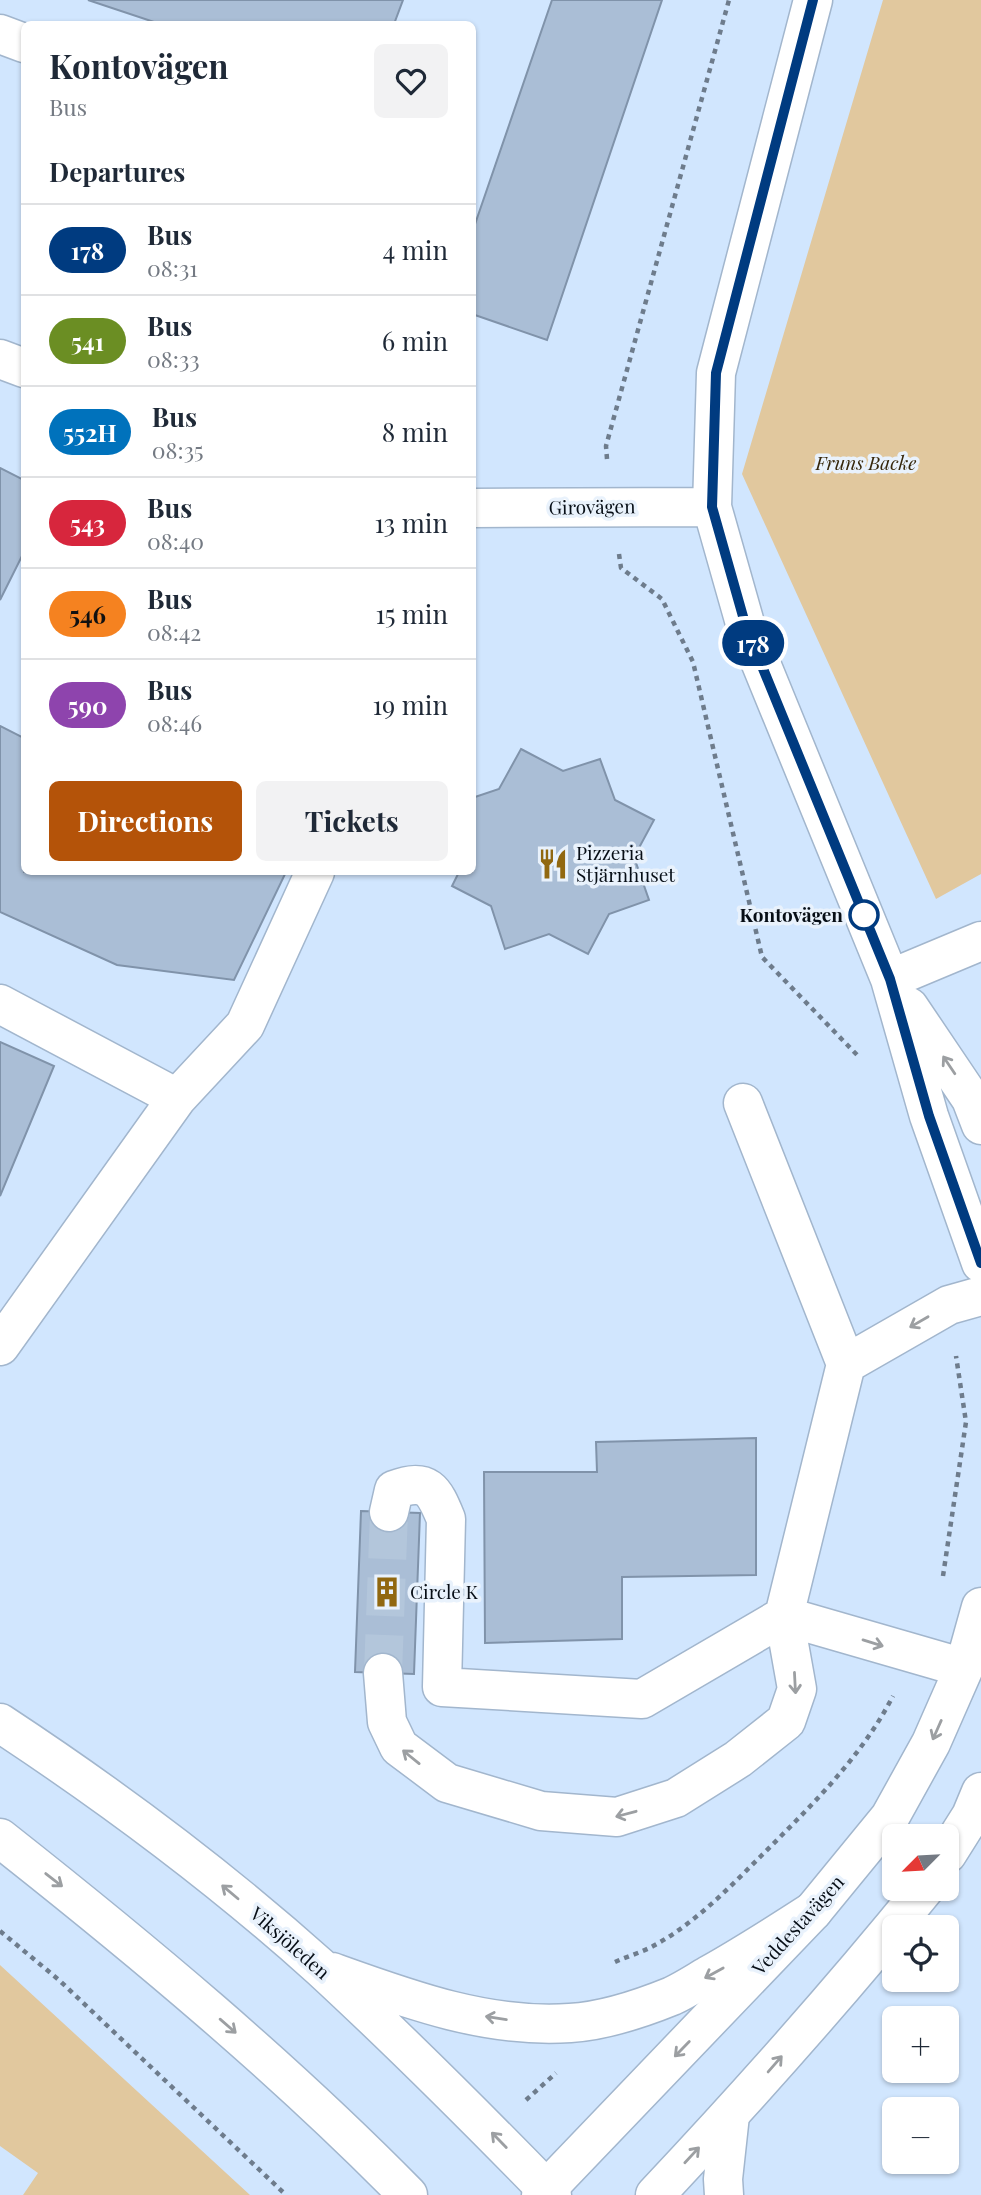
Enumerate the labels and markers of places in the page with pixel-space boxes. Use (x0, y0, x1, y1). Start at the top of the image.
place label: Pizzeria Stjärnhuset (576, 839, 675, 887)
restaurant icon: Pizzeria Stjärnhuset (536, 847, 570, 881)
marker: Kontovägen (849, 900, 879, 930)
place label: Kontovägen (740, 901, 843, 927)
building icon: Circle K (370, 1575, 404, 1609)
place label: Circle K (410, 1578, 479, 1604)

